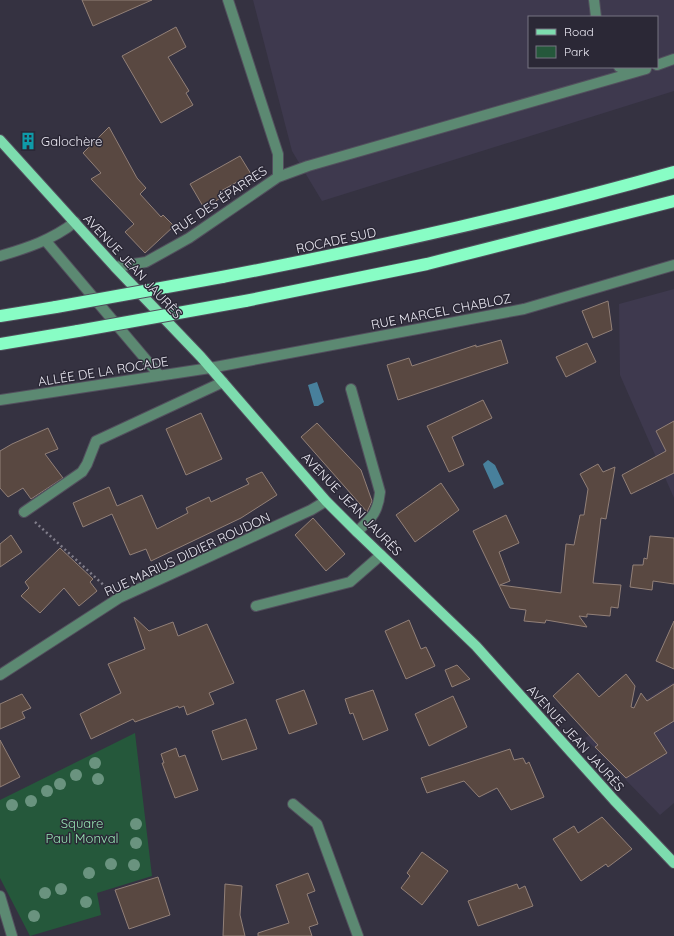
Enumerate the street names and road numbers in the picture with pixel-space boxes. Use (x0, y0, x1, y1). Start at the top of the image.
street label: RUE DES ÉPARRES (168, 162, 270, 238)
street label: AVENUE JEAN JAURÈS (80, 210, 186, 322)
street label: ROCADE SUD (294, 224, 378, 256)
street label: RUE MARCEL CHABLOZ (369, 290, 513, 332)
street label: ALLÉE DE LA ROCADE (37, 353, 169, 389)
street label: AVENUE JEAN JAURÈS (299, 449, 405, 559)
street label: RUE MARIUS DIDIER ROUDON (101, 508, 273, 600)
street label: AVENUE JEAN JAURÈS (524, 682, 628, 794)

